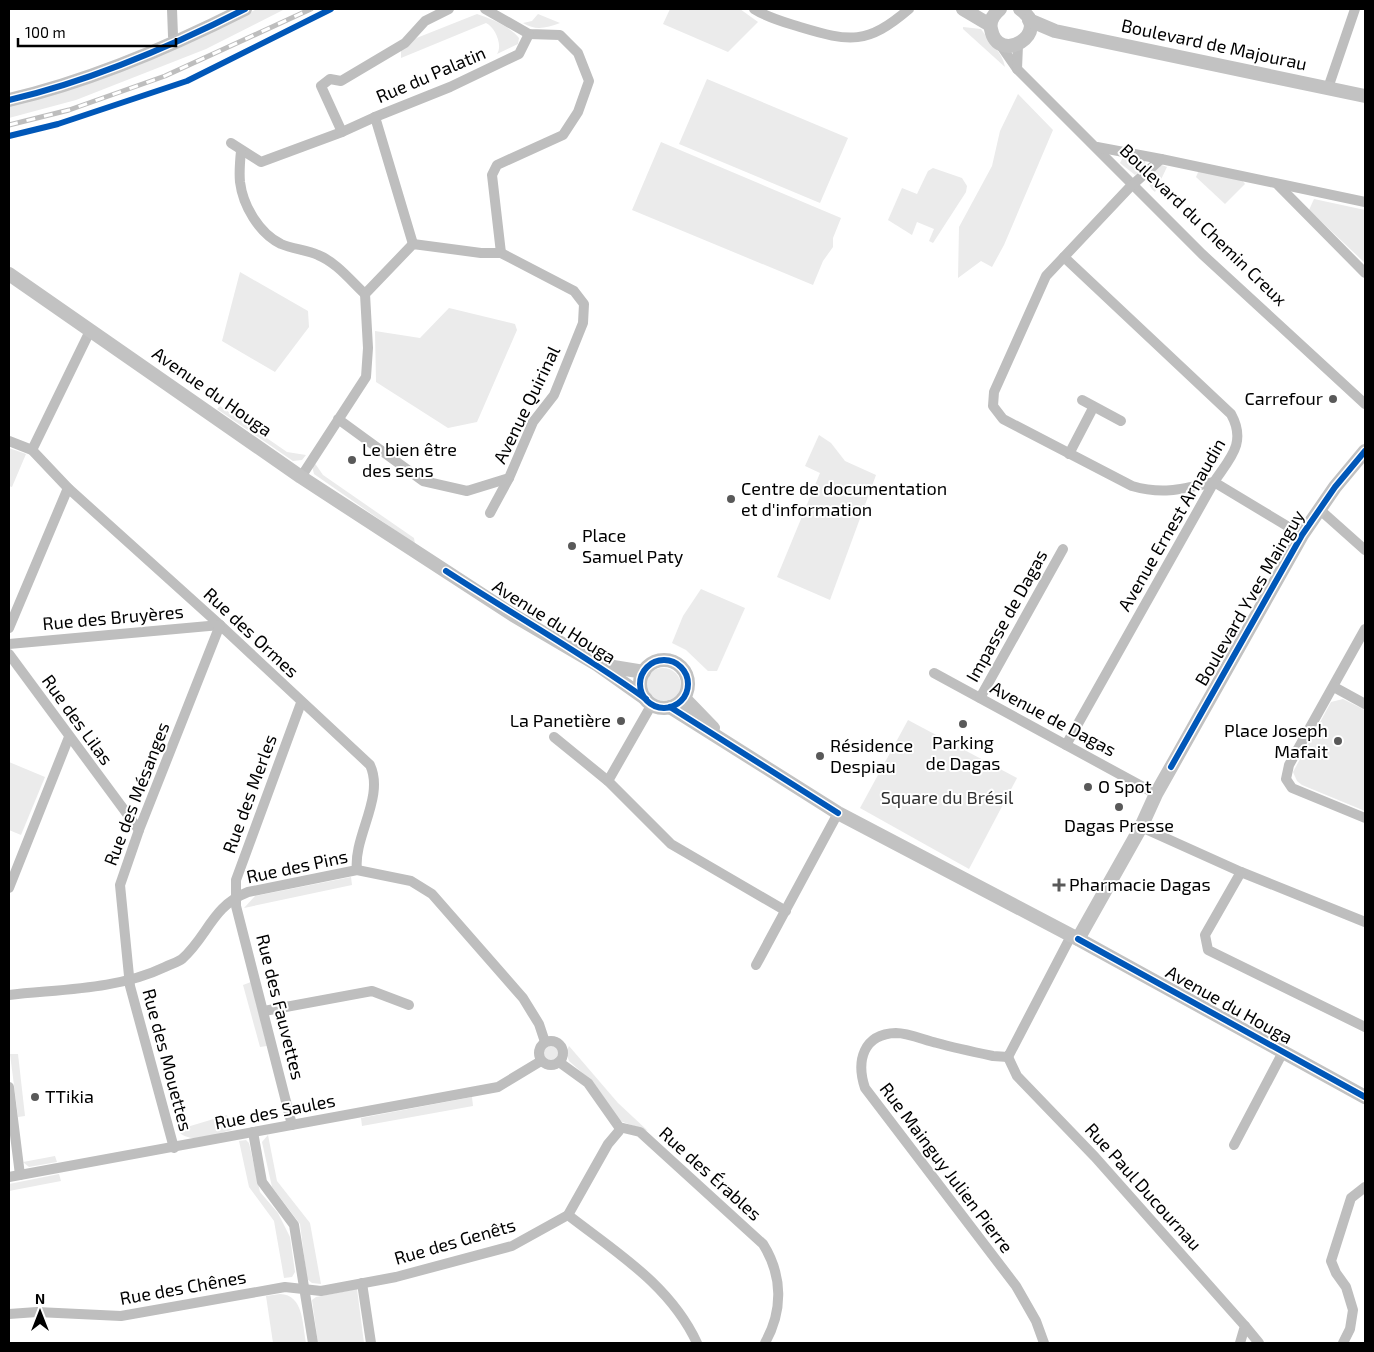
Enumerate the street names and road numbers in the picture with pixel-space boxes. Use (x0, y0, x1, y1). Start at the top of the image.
street label: Boulevard de Majourau (1119, 14, 1309, 74)
street label: Rue du Palatin (372, 41, 489, 107)
street label: Boulevard du Chemin Creux (1116, 139, 1292, 310)
street label: Avenue Quirinal (488, 341, 564, 467)
street label: Avenue du Houga (148, 342, 277, 441)
street label: Avenue Ernest Arnaudin (1113, 434, 1230, 615)
street label: Boulevard Yves Mainguy (1190, 505, 1309, 689)
street label: Impasse de Dagas (961, 546, 1052, 685)
street label: Avenue du Houga (489, 574, 620, 668)
street label: Rue des Ormes (200, 583, 304, 682)
street label: Rue des Bruyères (41, 600, 184, 634)
street label: Rue des Lilas (38, 670, 118, 769)
street label: Avenue de Dagas (987, 676, 1120, 760)
street label: Rue des Mésanges (99, 719, 174, 868)
street label: Rue des Merles (217, 731, 281, 856)
street label: Rue des Pins (244, 845, 349, 887)
street label: Rue des Fauvettes (252, 932, 310, 1082)
street label: Avenue du Houga (1162, 960, 1297, 1048)
street label: Rue des Mouettes (138, 986, 198, 1133)
street label: Rue Mainguy Julien Pierre (876, 1078, 1018, 1257)
street label: Rue des Saules (213, 1089, 337, 1134)
street label: Rue Paul Ducournau (1081, 1118, 1207, 1255)
street label: Rue des Érables (655, 1122, 766, 1225)
street label: Rue des Genêts (391, 1213, 518, 1269)
street label: Rue des Chênes (118, 1265, 248, 1309)

